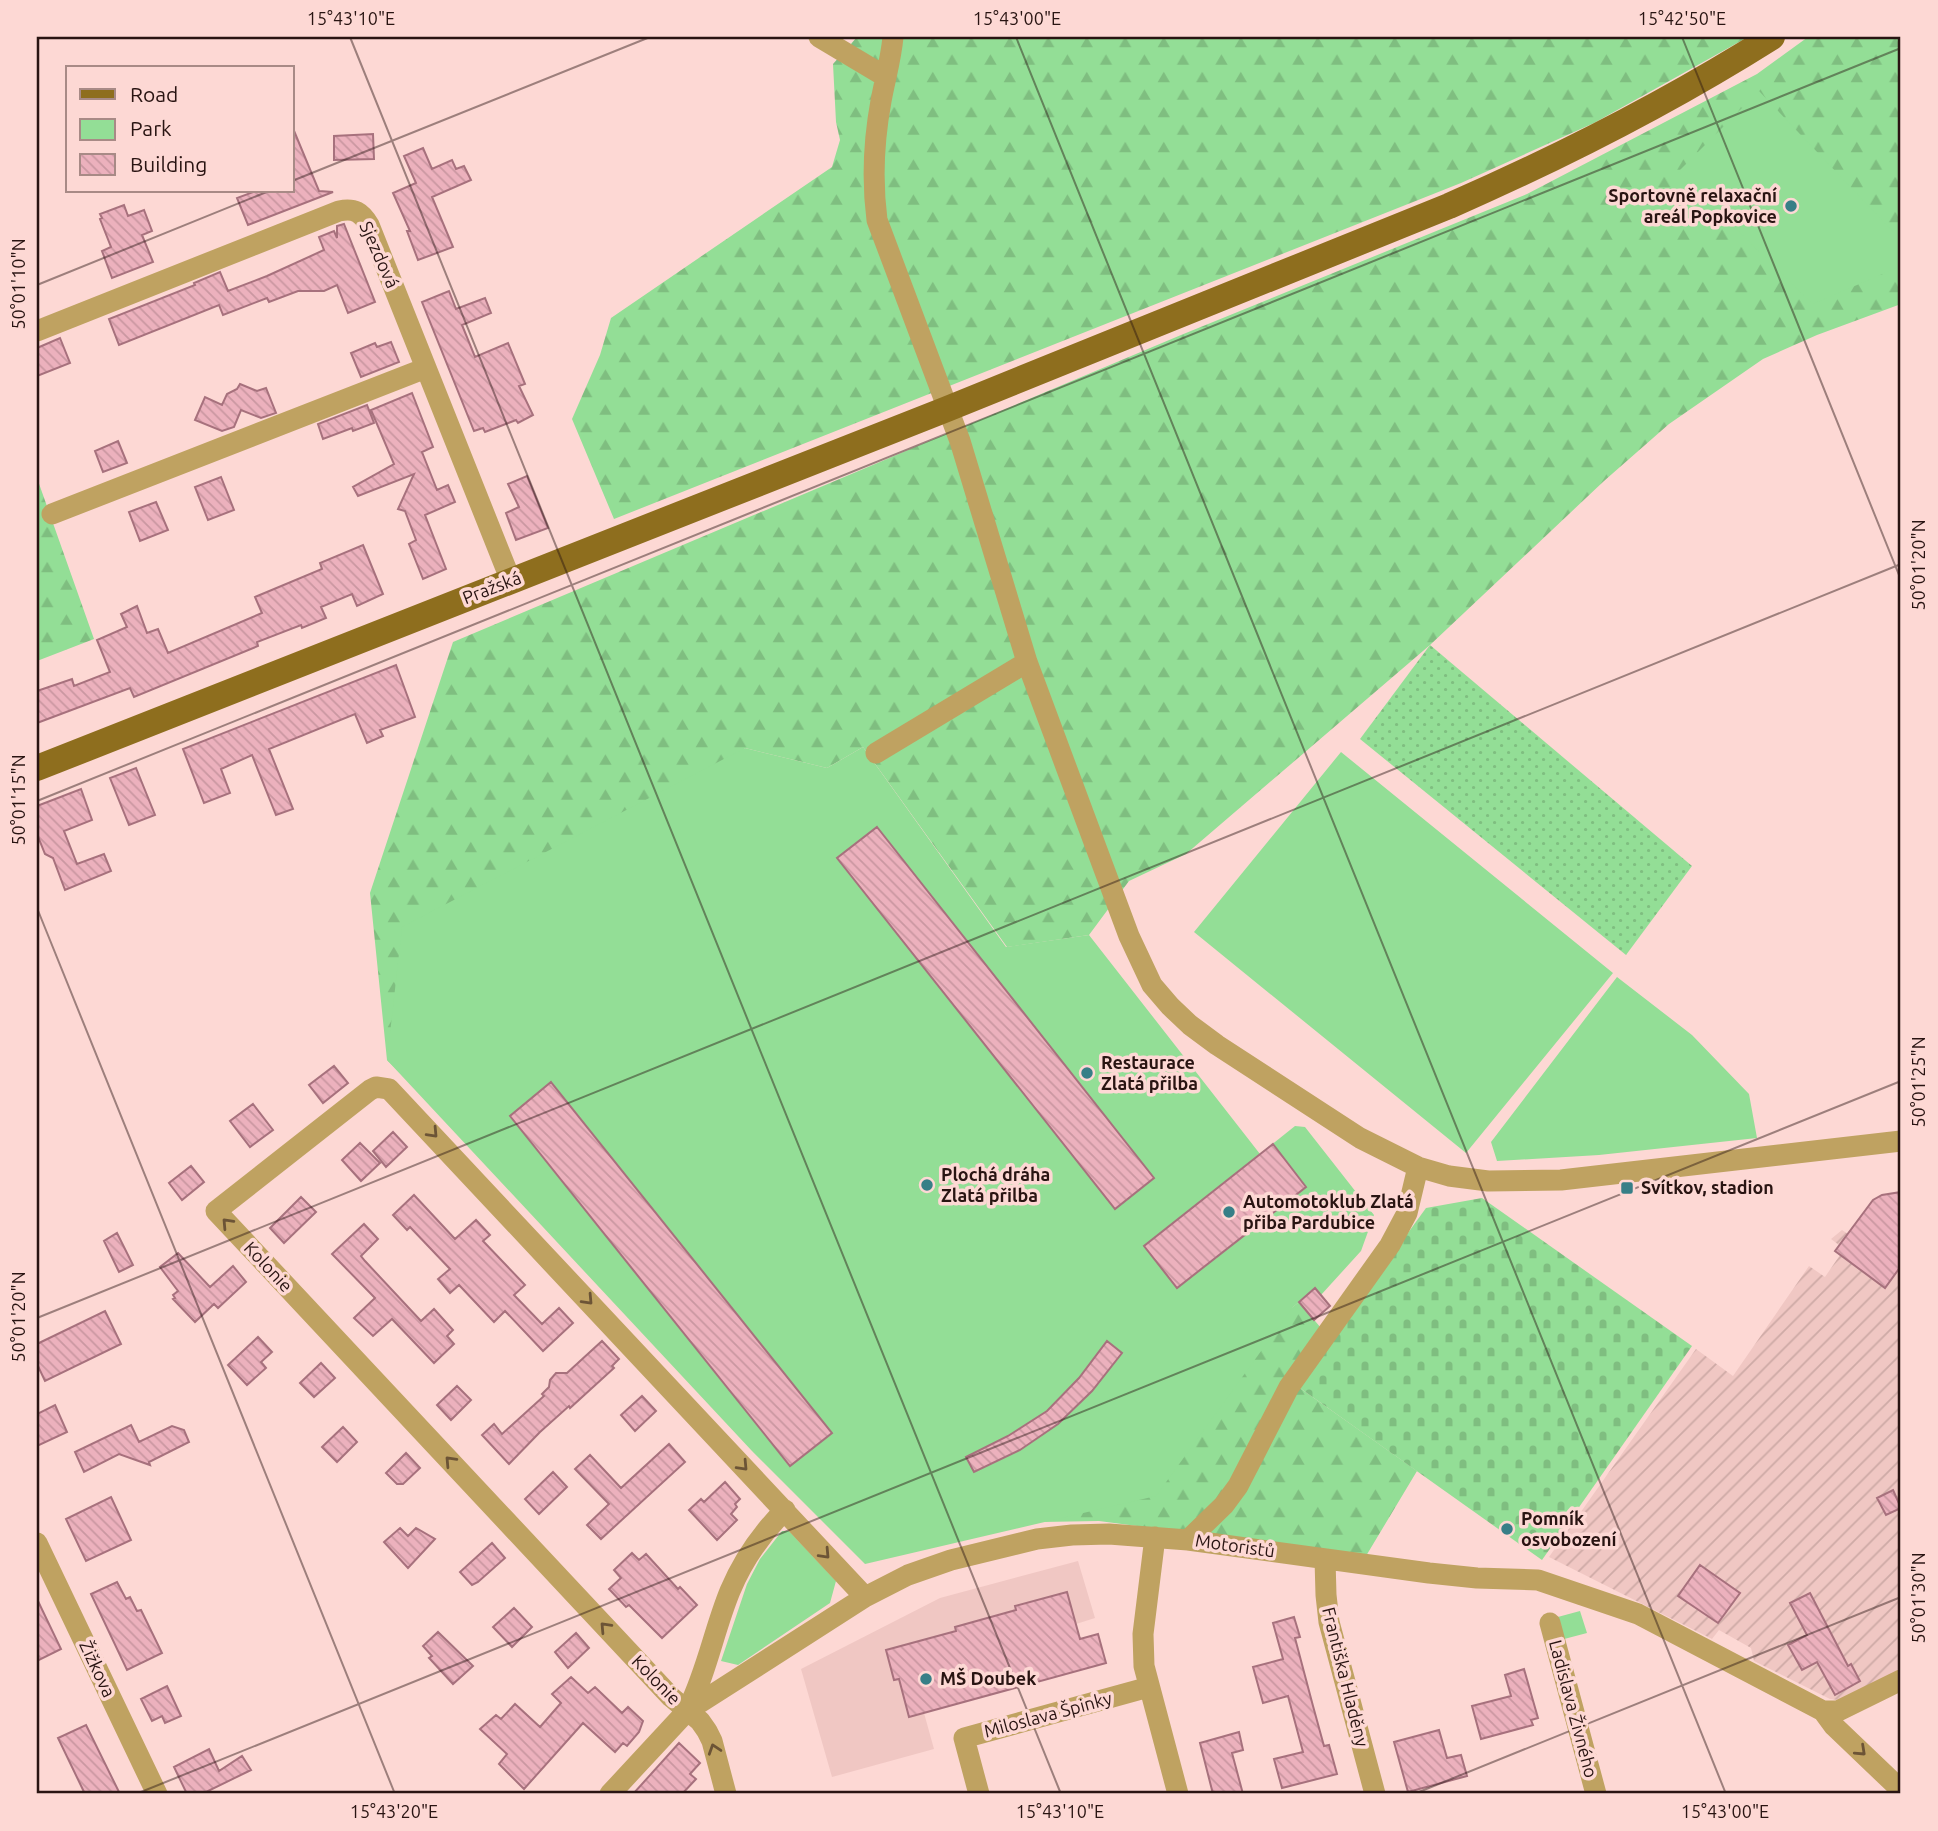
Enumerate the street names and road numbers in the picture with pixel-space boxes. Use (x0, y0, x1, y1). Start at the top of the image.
street label: Sjezdová (356, 218, 403, 291)
street label: Pražská (459, 567, 524, 607)
street label: Kolonie (241, 1237, 297, 1295)
street label: Motoristů (1194, 1530, 1276, 1560)
street label: Františka Hladěny (1319, 1605, 1373, 1749)
street label: Žižkova (76, 1637, 121, 1700)
street label: Ladislava Živného (1546, 1637, 1603, 1780)
street label: Kolonie (628, 1650, 685, 1708)
street label: Miloslava Špinky (981, 1686, 1114, 1741)

